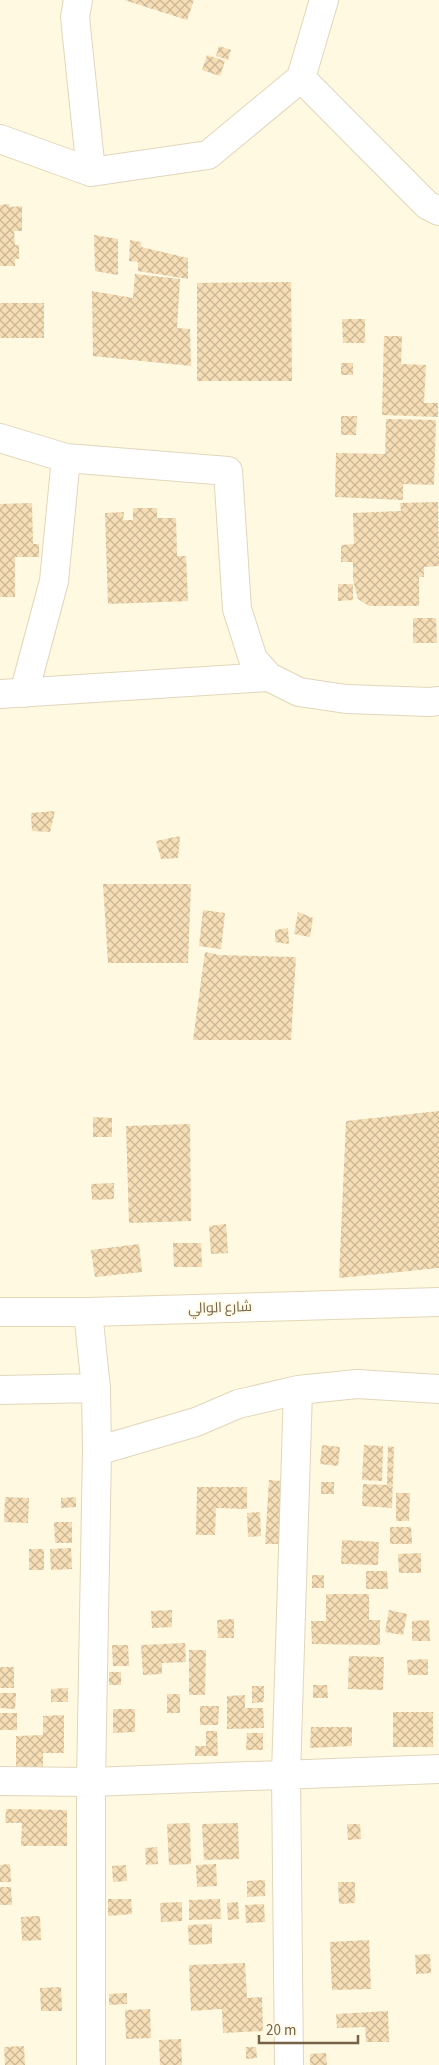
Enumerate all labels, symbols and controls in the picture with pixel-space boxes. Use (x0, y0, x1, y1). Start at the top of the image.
street label: شارع الوالي (188, 1297, 252, 1320)
scale bar (259, 2012, 358, 2044)
text: 20 m (266, 2020, 296, 2041)

